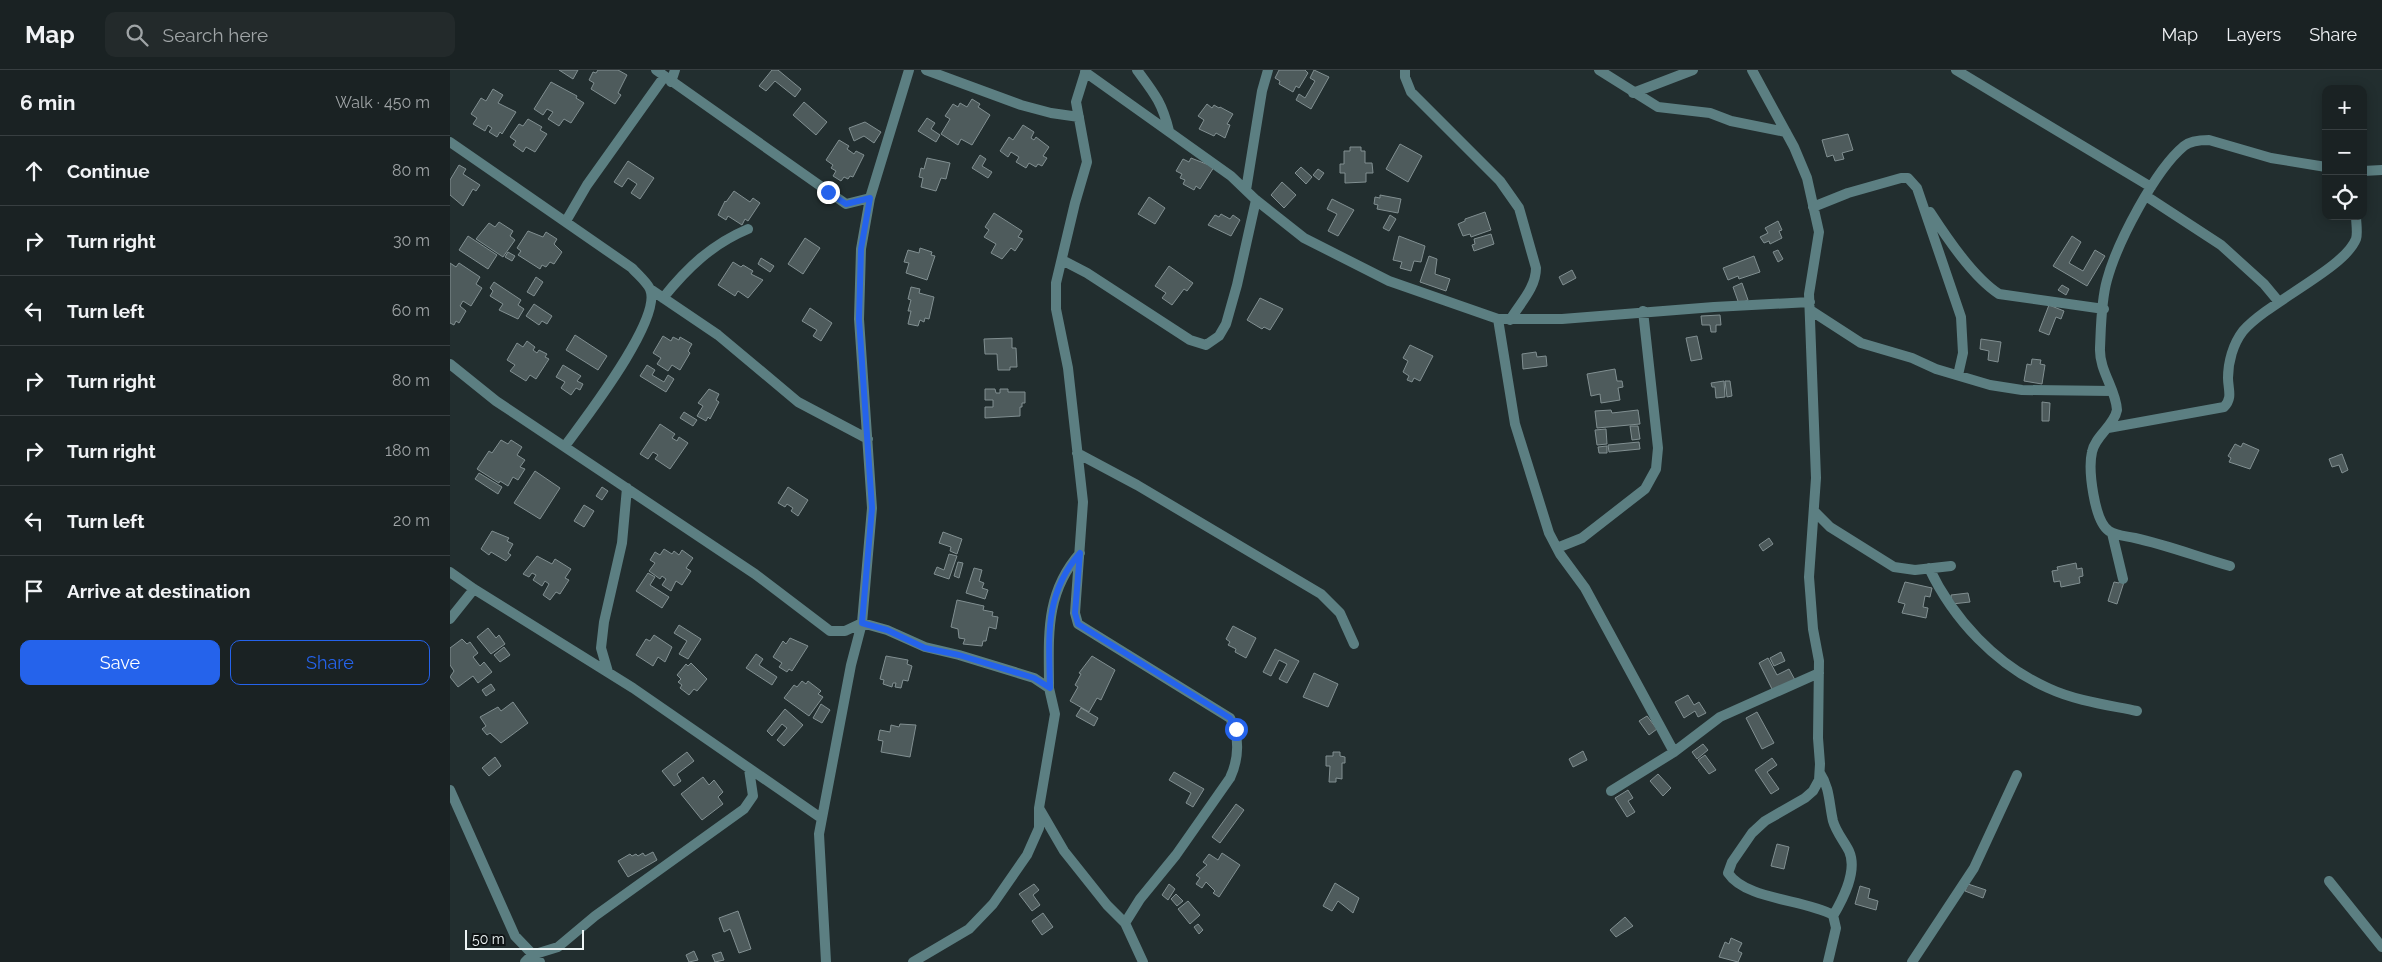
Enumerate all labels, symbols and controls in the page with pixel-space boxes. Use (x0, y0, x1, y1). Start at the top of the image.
search box (105, 12, 455, 57)
text: Map (25, 20, 75, 49)
icon: search (123, 21, 151, 49)
text: Search here (163, 24, 268, 46)
text: Map (2162, 24, 2198, 45)
text: Layers (2226, 24, 2281, 45)
text: Share (2309, 24, 2357, 45)
map controls (2322, 85, 2367, 220)
button: + (2322, 85, 2367, 130)
text: 6 min (20, 90, 75, 115)
text: Walk · 450 m (335, 93, 430, 112)
button: − (2322, 130, 2367, 175)
icon: ahead (20, 157, 48, 185)
text: Continue (67, 160, 150, 182)
text: 80 m (392, 161, 430, 180)
button: locate (2322, 175, 2367, 220)
route end (817, 181, 840, 204)
icon: right (20, 227, 48, 255)
text: Turn right (67, 230, 156, 252)
text: 30 m (393, 231, 430, 250)
icon: left (20, 297, 48, 325)
text: Turn left (67, 300, 144, 322)
text: 60 m (392, 301, 430, 320)
icon: right (20, 367, 48, 395)
text: Turn right (67, 370, 156, 392)
text: 80 m (392, 371, 430, 390)
icon: right (20, 437, 48, 465)
text: Turn right (67, 440, 156, 462)
text: 180 m (385, 441, 430, 460)
icon: left (20, 507, 48, 535)
text: Turn left (67, 510, 144, 532)
text: 20 m (393, 511, 430, 530)
icon: arrive (20, 577, 48, 605)
text: Arrive at destination (67, 580, 251, 602)
button: Save (20, 640, 220, 685)
button: Share (230, 640, 430, 685)
route start (1225, 718, 1248, 741)
scale bar (465, 927, 584, 950)
text: 50 m (472, 931, 505, 947)

